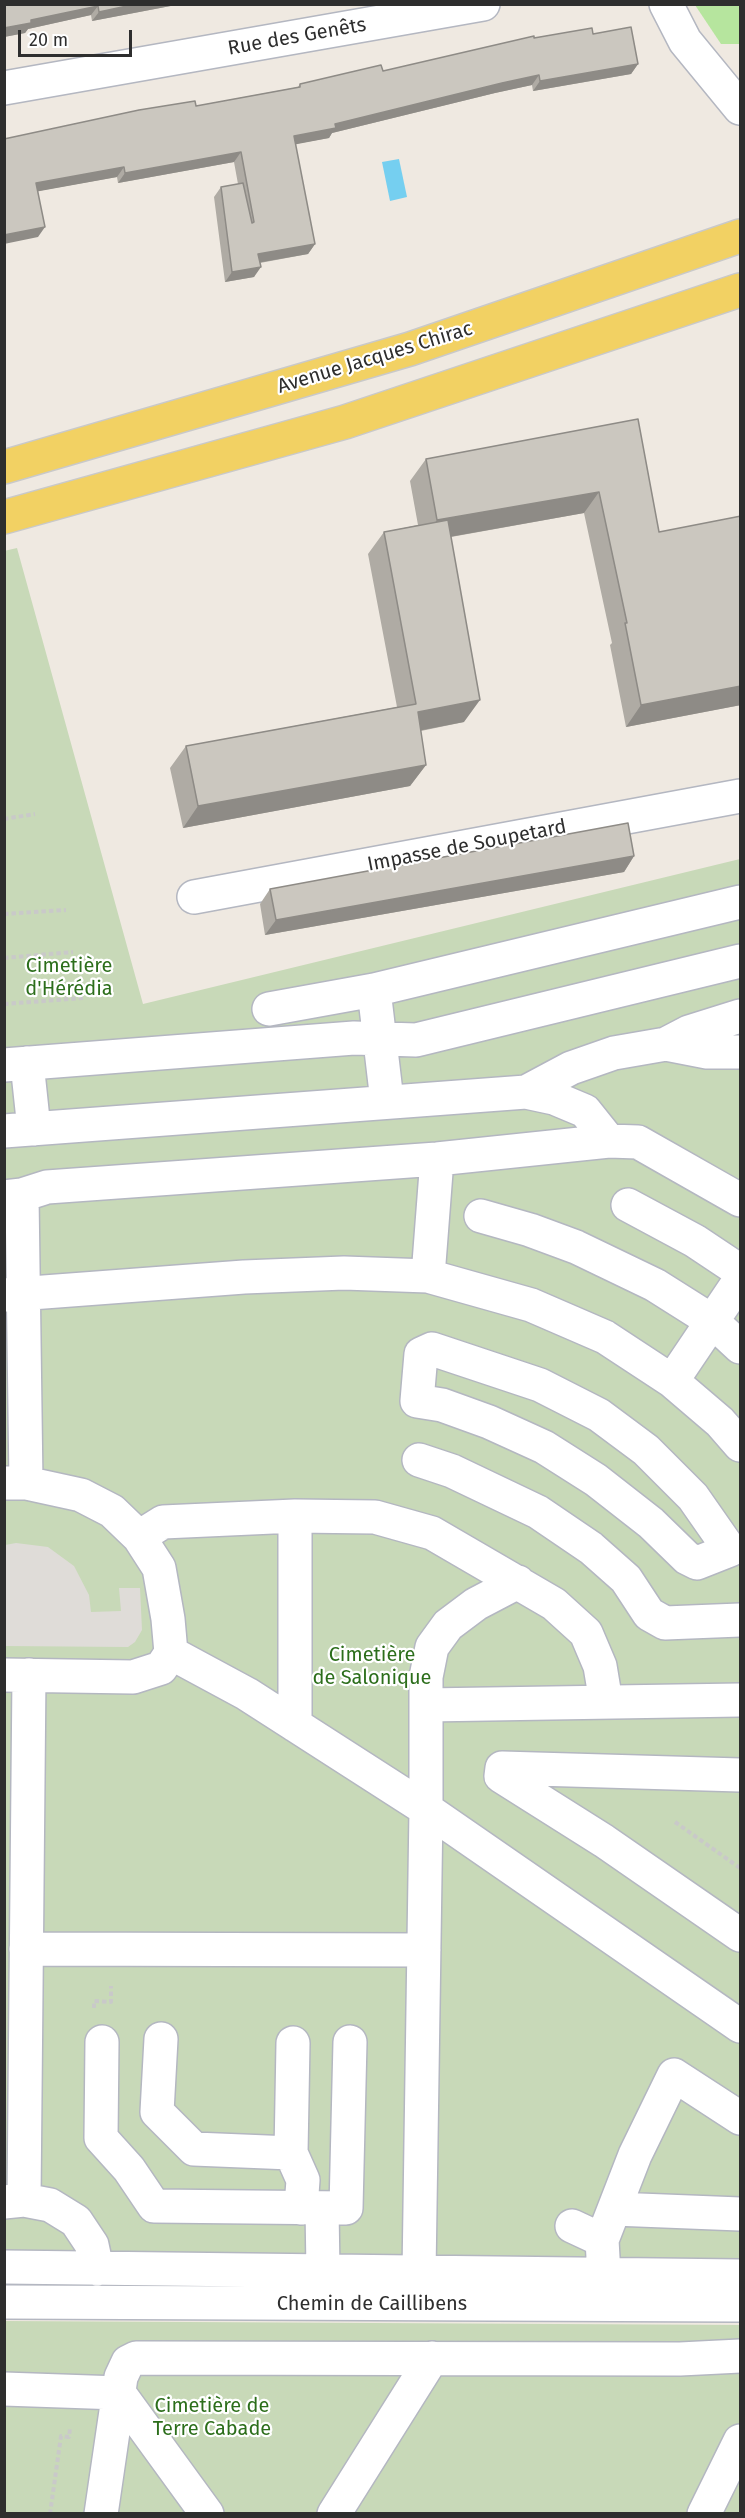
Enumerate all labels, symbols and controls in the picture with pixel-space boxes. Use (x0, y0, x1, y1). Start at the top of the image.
street label: Rue des Genêts (226, 13, 368, 61)
scale bar (21, 18, 135, 56)
text: 20 m (29, 29, 68, 51)
street label: Avenue Jacques Chirac (275, 317, 475, 399)
street label: Impasse de Soupetard (365, 815, 569, 877)
park label: Cimetière d'Hérédia (25, 954, 113, 1001)
park label: Cimetière de Salonique (312, 1643, 432, 1690)
street label: Chemin de Caillibens (277, 2292, 467, 2316)
park label: Cimetière de Terre Cabade (153, 2394, 271, 2441)

